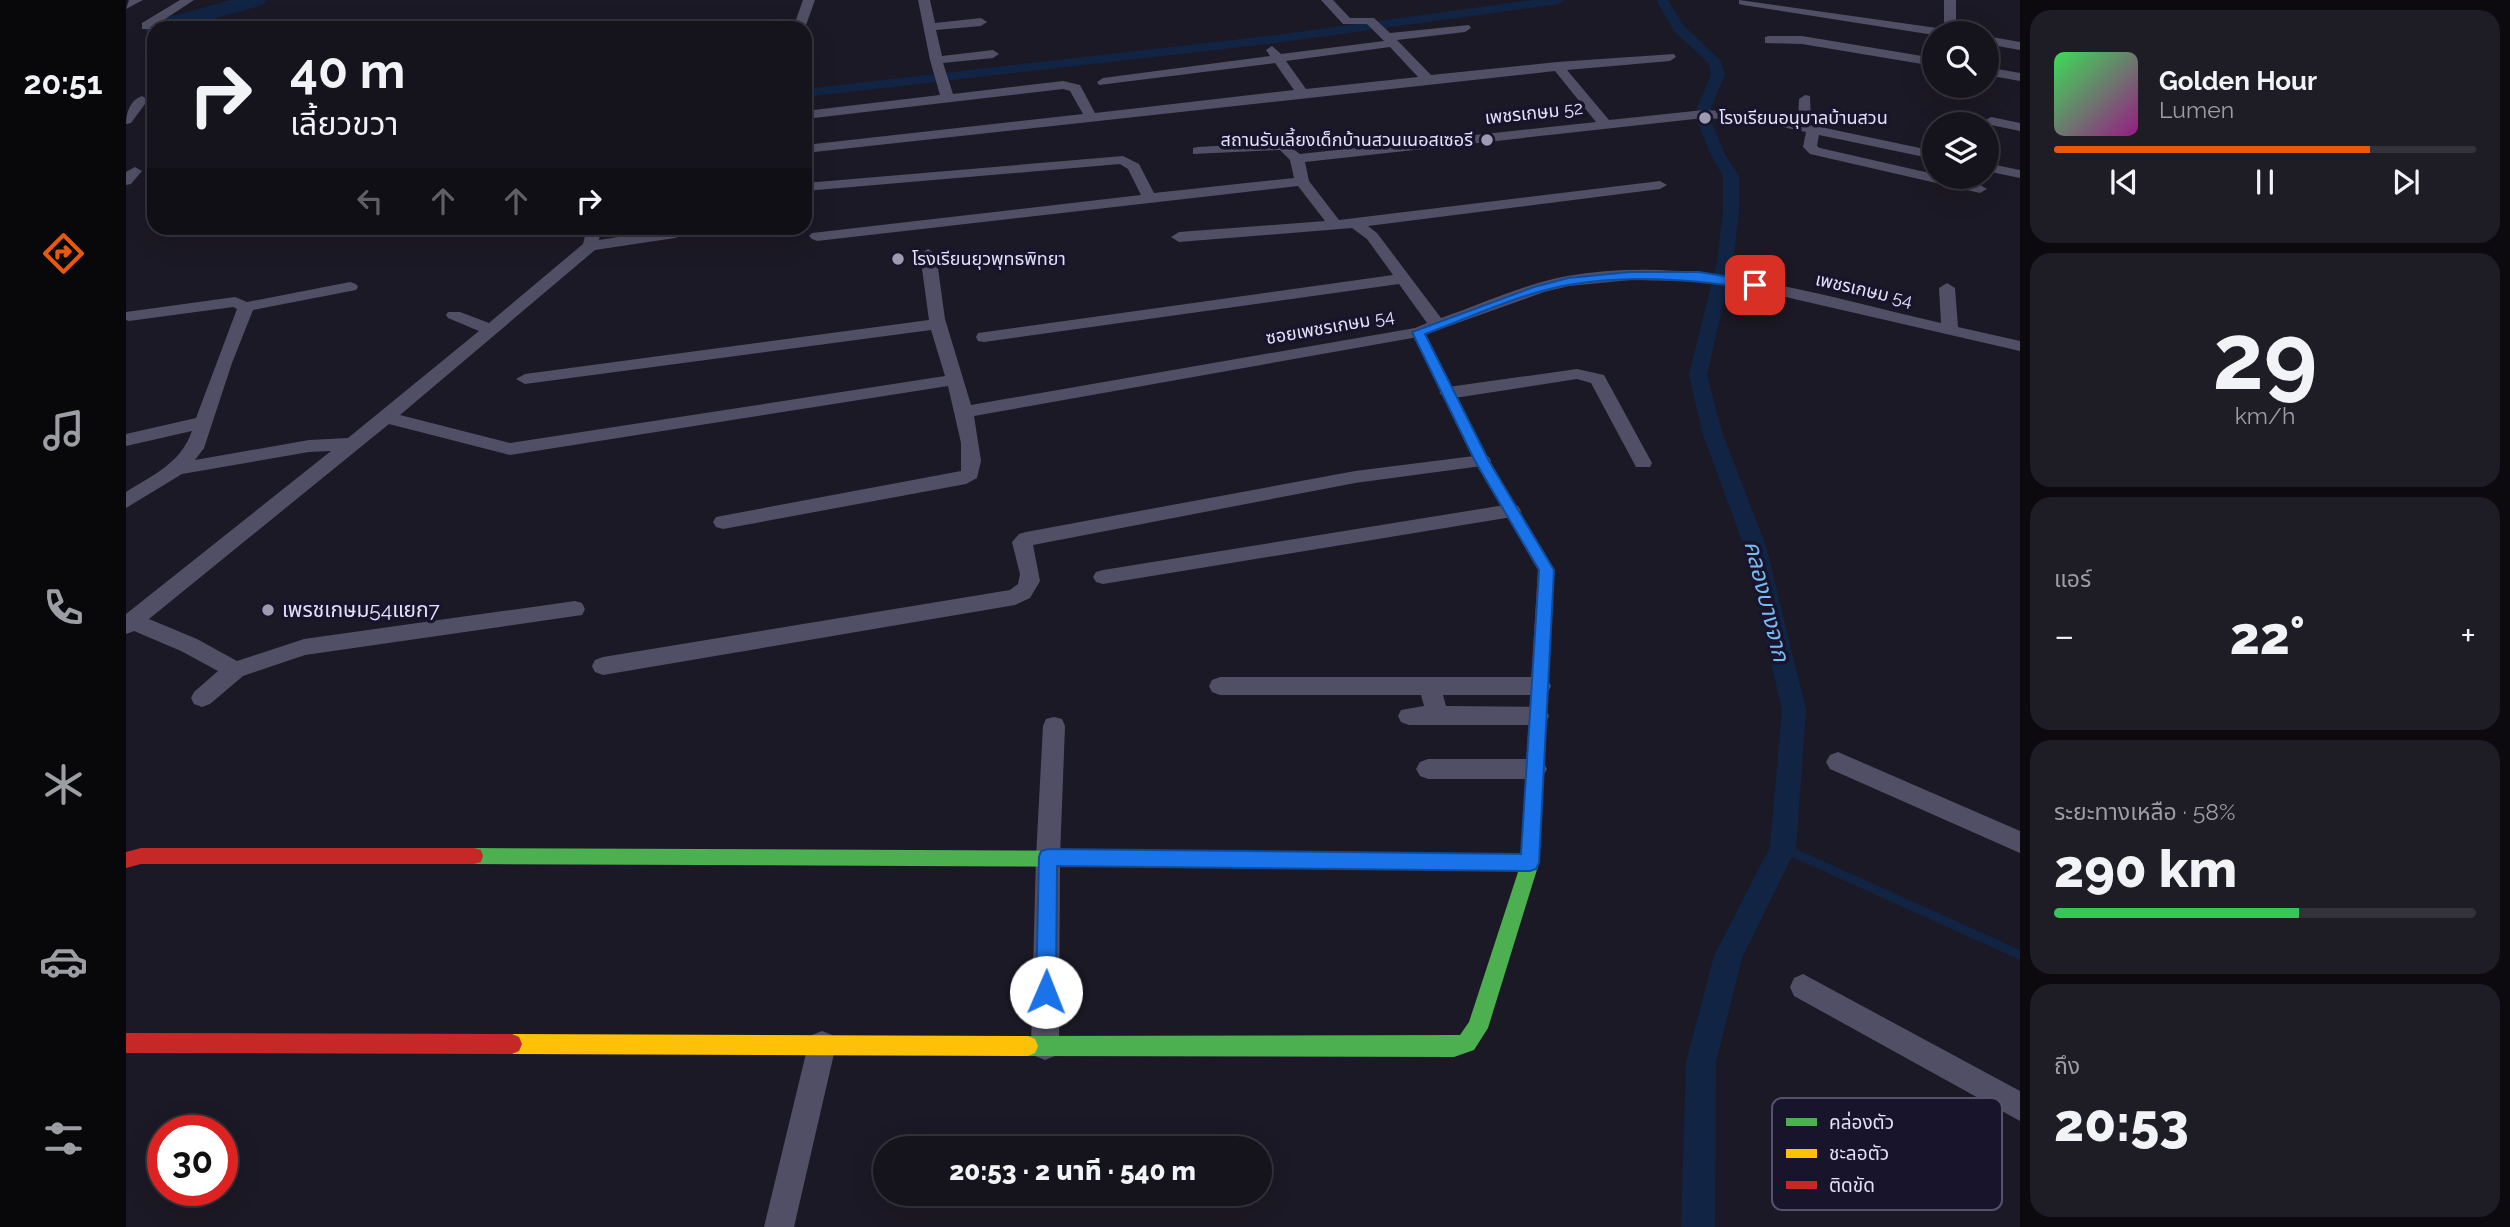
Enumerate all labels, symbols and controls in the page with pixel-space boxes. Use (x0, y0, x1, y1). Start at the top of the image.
map controls (1922, 21, 1999, 189)
button: search (1922, 21, 1999, 98)
text: 40 m (290, 42, 405, 99)
icon: right (175, 49, 266, 140)
text: 20:51 (23, 64, 103, 101)
text: Golden Hour (2159, 66, 2317, 96)
text: Lumen (2159, 96, 2234, 123)
street label: เพชรเกษม 52 (1484, 97, 1584, 128)
text: เลี้ยวขวา (290, 105, 398, 142)
place label: โรงเรียนอนุบาลบ้านสวน (1719, 107, 1888, 129)
marker: โรงเรียนอนุบาลบ้านสวน (1697, 110, 1713, 126)
button: layers (1922, 112, 1999, 189)
place label: สถานรับเลี้ยงเด็กบ้านสวนเนอสเซอรี (1221, 127, 1473, 150)
marker: สถานรับเลี้ยงเด็กบ้านสวนเนอสเซอรี (1479, 132, 1495, 148)
icon: previous (2105, 163, 2143, 201)
icon: pause (2246, 163, 2284, 201)
icon: next (2387, 163, 2425, 201)
icon: left (351, 182, 389, 220)
icon: ahead (424, 182, 462, 220)
icon: ahead (497, 182, 535, 220)
icon: right (570, 182, 608, 220)
icon: directions (39, 229, 88, 278)
place label: โรงเรียนยุวพุทธพิทยา (912, 248, 1066, 270)
marker: โรงเรียนยุวพุทธพิทยา (890, 251, 906, 267)
pin (1725, 255, 1785, 315)
icon: arrive (1736, 266, 1774, 304)
street label: เพชรเกษม 54 (1813, 268, 1915, 311)
text: 29 (2213, 303, 2317, 410)
street label: ซอยเพชรเกษม 54 (1264, 305, 1396, 348)
text: km/h (2235, 402, 2295, 429)
icon: music (39, 406, 88, 455)
water label: คลองบางจาก (1739, 538, 1796, 665)
text: แอร์ (2054, 565, 2091, 592)
icon: phone (39, 583, 88, 632)
place label: เพรชเกษม54แยก7 (282, 597, 441, 622)
marker: เพรชเกษม54แยก7 (260, 602, 276, 618)
text: 22° (2230, 605, 2305, 666)
text: − (2054, 613, 2074, 658)
text: + (2460, 613, 2476, 658)
icon: climate (39, 760, 88, 809)
text: ระยะทางเหลือ · 58% (2054, 798, 2235, 825)
text: 290 km (2054, 838, 2237, 899)
icon: car (39, 937, 88, 986)
position arrow (1009, 955, 1083, 1029)
text: ถึง (2054, 1052, 2080, 1079)
text: 20:53 (2054, 1092, 2189, 1153)
legend (1772, 1098, 2002, 1210)
text: คล่องตัว (1829, 1111, 1894, 1133)
icon: filters (39, 1114, 88, 1163)
speed limit sign: 30 (147, 1115, 238, 1206)
text: ชะลอตัว (1829, 1142, 1889, 1164)
text: 20:53 · 2 นาที · 540 m (949, 1156, 1196, 1186)
text: ติดขัด (1829, 1174, 1875, 1196)

